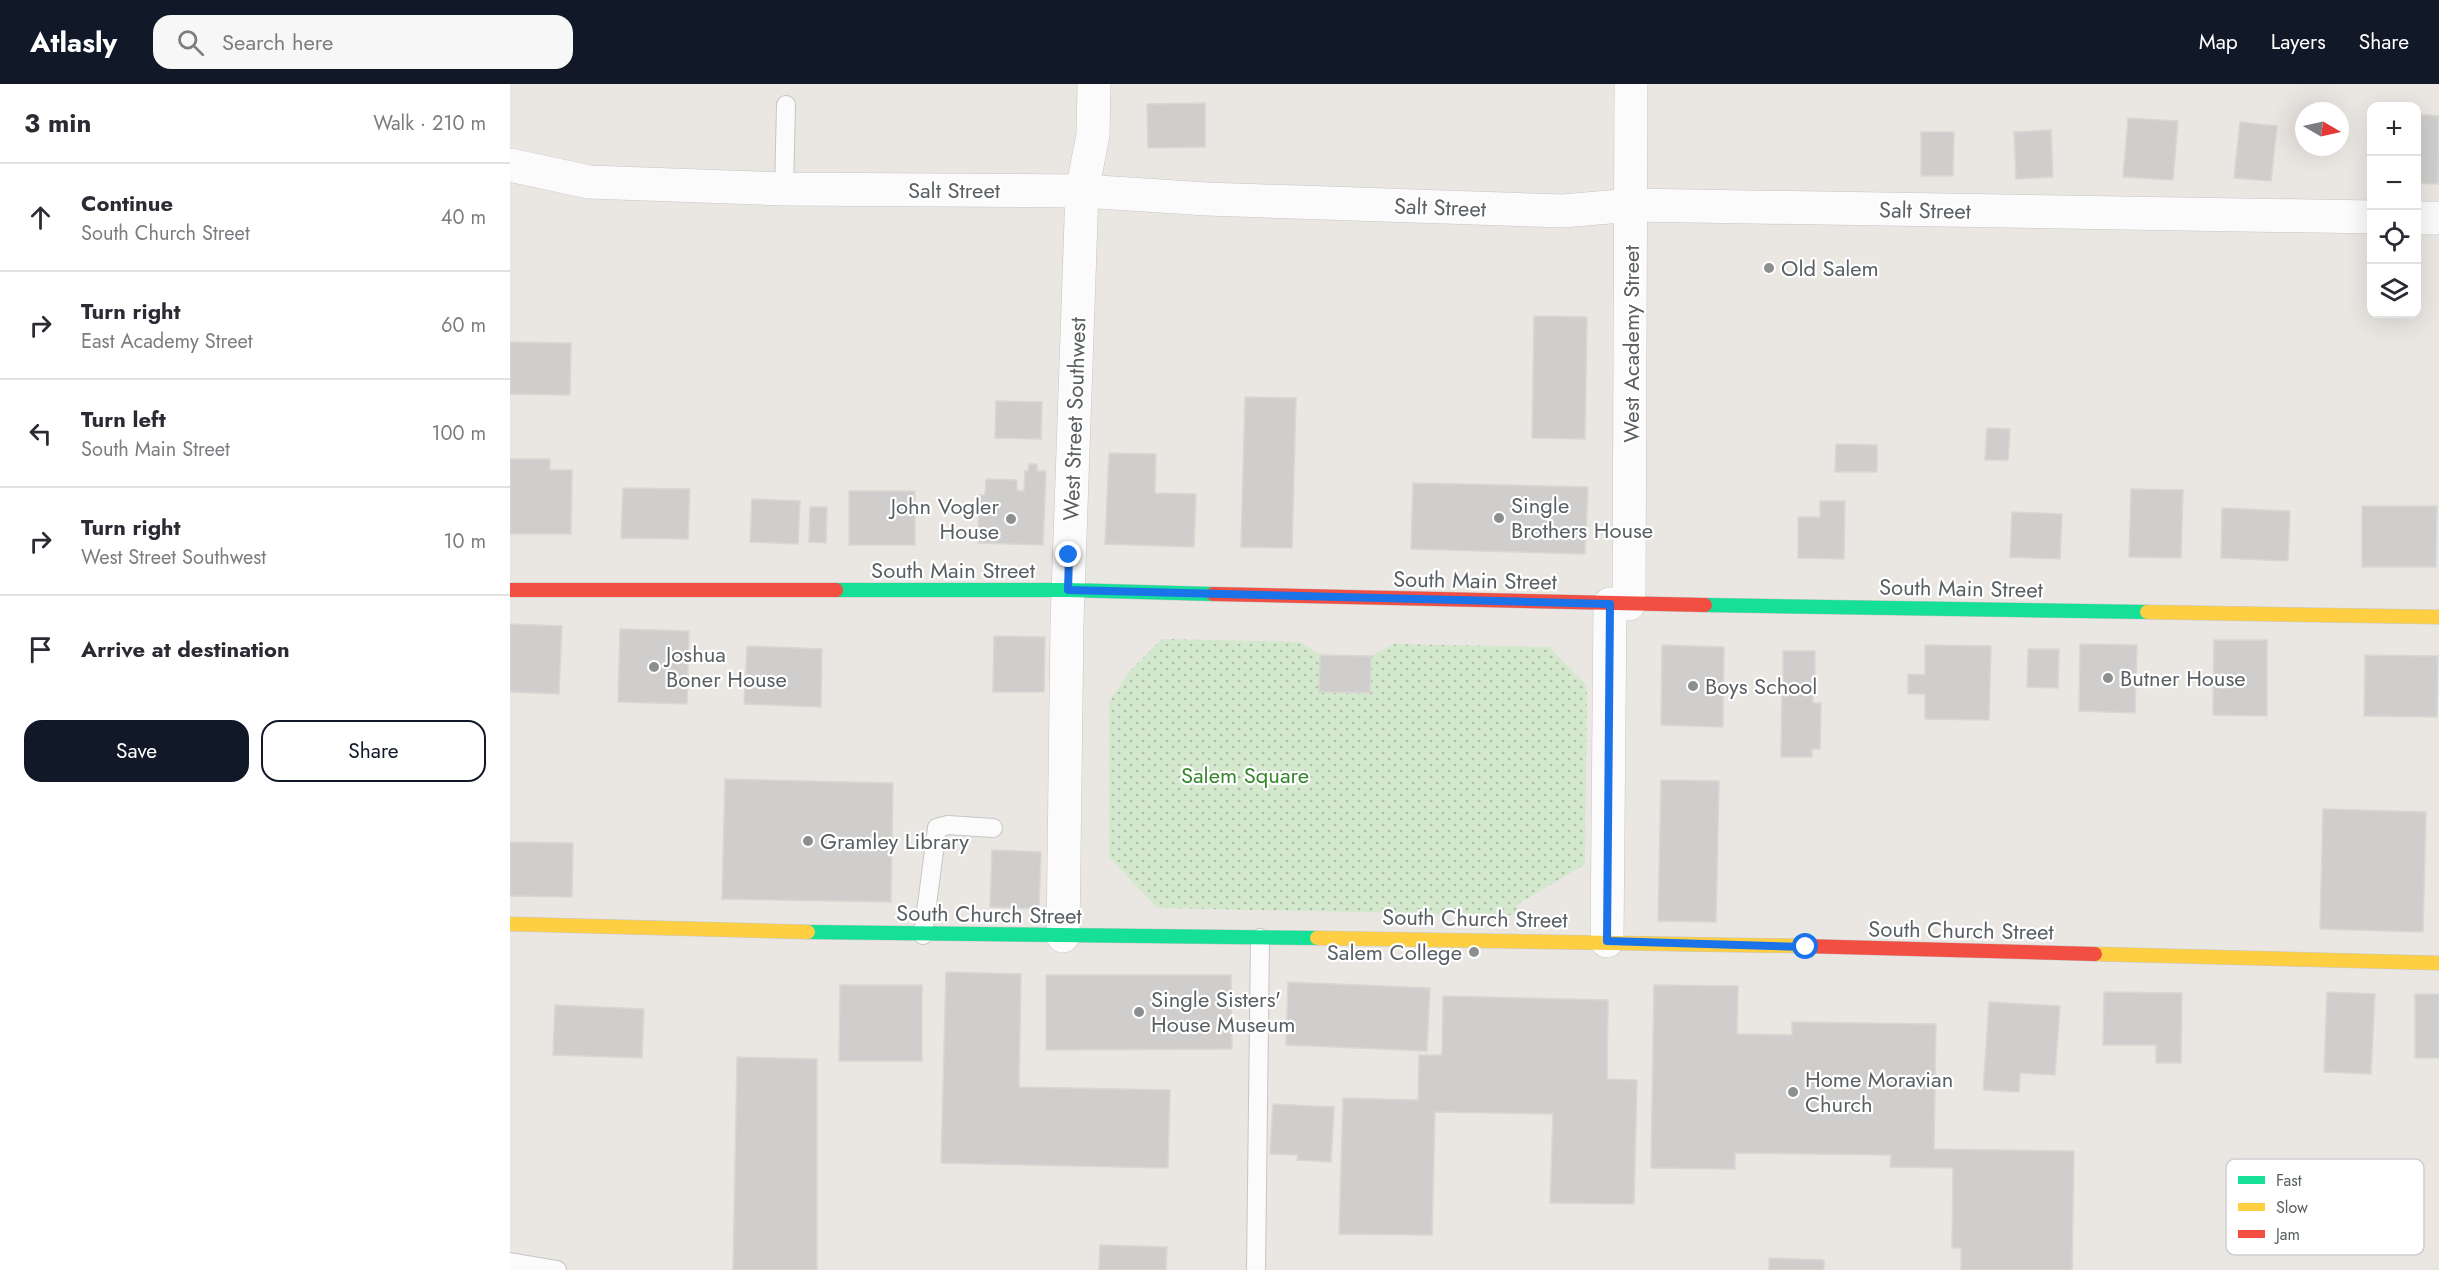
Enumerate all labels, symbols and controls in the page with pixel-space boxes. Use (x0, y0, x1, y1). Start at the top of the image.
search box (153, 15, 573, 69)
text: Atlasly (30, 22, 117, 63)
icon: search (174, 26, 207, 59)
text: Search here (222, 26, 333, 58)
text: Map (2199, 27, 2238, 57)
text: Layers (2271, 27, 2326, 57)
text: Share (2359, 27, 2409, 57)
north arrow (2295, 102, 2349, 156)
map controls (2367, 102, 2421, 318)
button: + (2367, 102, 2421, 156)
text: 3 min (24, 104, 91, 142)
text: Walk · 210 m (373, 109, 486, 138)
button: − (2367, 156, 2421, 210)
street label: Salt Street (908, 174, 1001, 206)
text: Continue (81, 187, 173, 219)
street label: Salt Street (1393, 189, 1487, 225)
street label: Salt Street (1879, 193, 1972, 227)
icon: ahead (24, 201, 57, 234)
text: 40 m (441, 203, 486, 232)
button: locate (2367, 210, 2421, 264)
text: South Church Street (81, 219, 250, 248)
street label: West Academy Street (1615, 245, 1647, 443)
place label: Old Salem (1781, 252, 1879, 284)
marker: Old Salem (1762, 261, 1776, 275)
button: layers (2367, 264, 2421, 318)
text: Turn right (81, 295, 181, 327)
icon: right (24, 309, 57, 342)
text: 60 m (441, 311, 486, 340)
street label: West Street Southwest (1054, 316, 1094, 521)
text: East Academy Street (81, 327, 253, 356)
text: Turn left (81, 403, 166, 435)
icon: left (24, 417, 57, 450)
text: 100 m (431, 419, 486, 448)
text: South Main Street (81, 435, 230, 464)
place label: Single Brothers House (1511, 489, 1653, 546)
place label: John Vogler House (888, 490, 999, 547)
text: Turn right (81, 511, 181, 543)
marker: Single Brothers House (1492, 511, 1506, 525)
marker: John Vogler House (1004, 512, 1018, 526)
icon: right (24, 525, 57, 558)
text: 10 m (443, 527, 486, 556)
route end (1055, 541, 1081, 567)
text: West Street Southwest (81, 543, 266, 572)
street label: South Main Street (871, 554, 1036, 586)
street label: South Main Street (1393, 563, 1558, 597)
street label: South Main Street (1879, 571, 2044, 605)
icon: arrive (24, 633, 57, 666)
text: Arrive at destination (81, 633, 290, 665)
place label: Joshua Boner House (663, 638, 787, 695)
marker: Joshua Boner House (647, 660, 661, 674)
place label: Butner House (2120, 662, 2246, 694)
place label: Boys School (1705, 670, 1817, 702)
marker: Butner House (2101, 671, 2115, 685)
marker: Boys School (1686, 679, 1700, 693)
button: Save (24, 720, 249, 782)
button: Share (261, 720, 486, 782)
park label: Salem Square (1181, 759, 1309, 791)
place label: Gramley Library (820, 825, 969, 857)
marker: Gramley Library (801, 834, 815, 848)
street label: South Church Street (896, 896, 1083, 932)
street label: South Church Street (1382, 900, 1569, 936)
street label: South Church Street (1868, 912, 2055, 948)
route start (1792, 933, 1818, 959)
place label: Salem College (1327, 936, 1462, 968)
marker: Salem College (1467, 945, 1481, 959)
place label: Single Sisters' House Museum (1151, 983, 1295, 1040)
marker: Single Sisters' House Museum (1132, 1005, 1146, 1019)
place label: Home Moravian Church (1805, 1063, 1953, 1120)
marker: Home Moravian Church (1786, 1085, 1800, 1099)
legend (2226, 1159, 2424, 1255)
text: Fast (2276, 1169, 2302, 1192)
text: Slow (2276, 1196, 2308, 1219)
text: Jam (2274, 1223, 2300, 1246)

